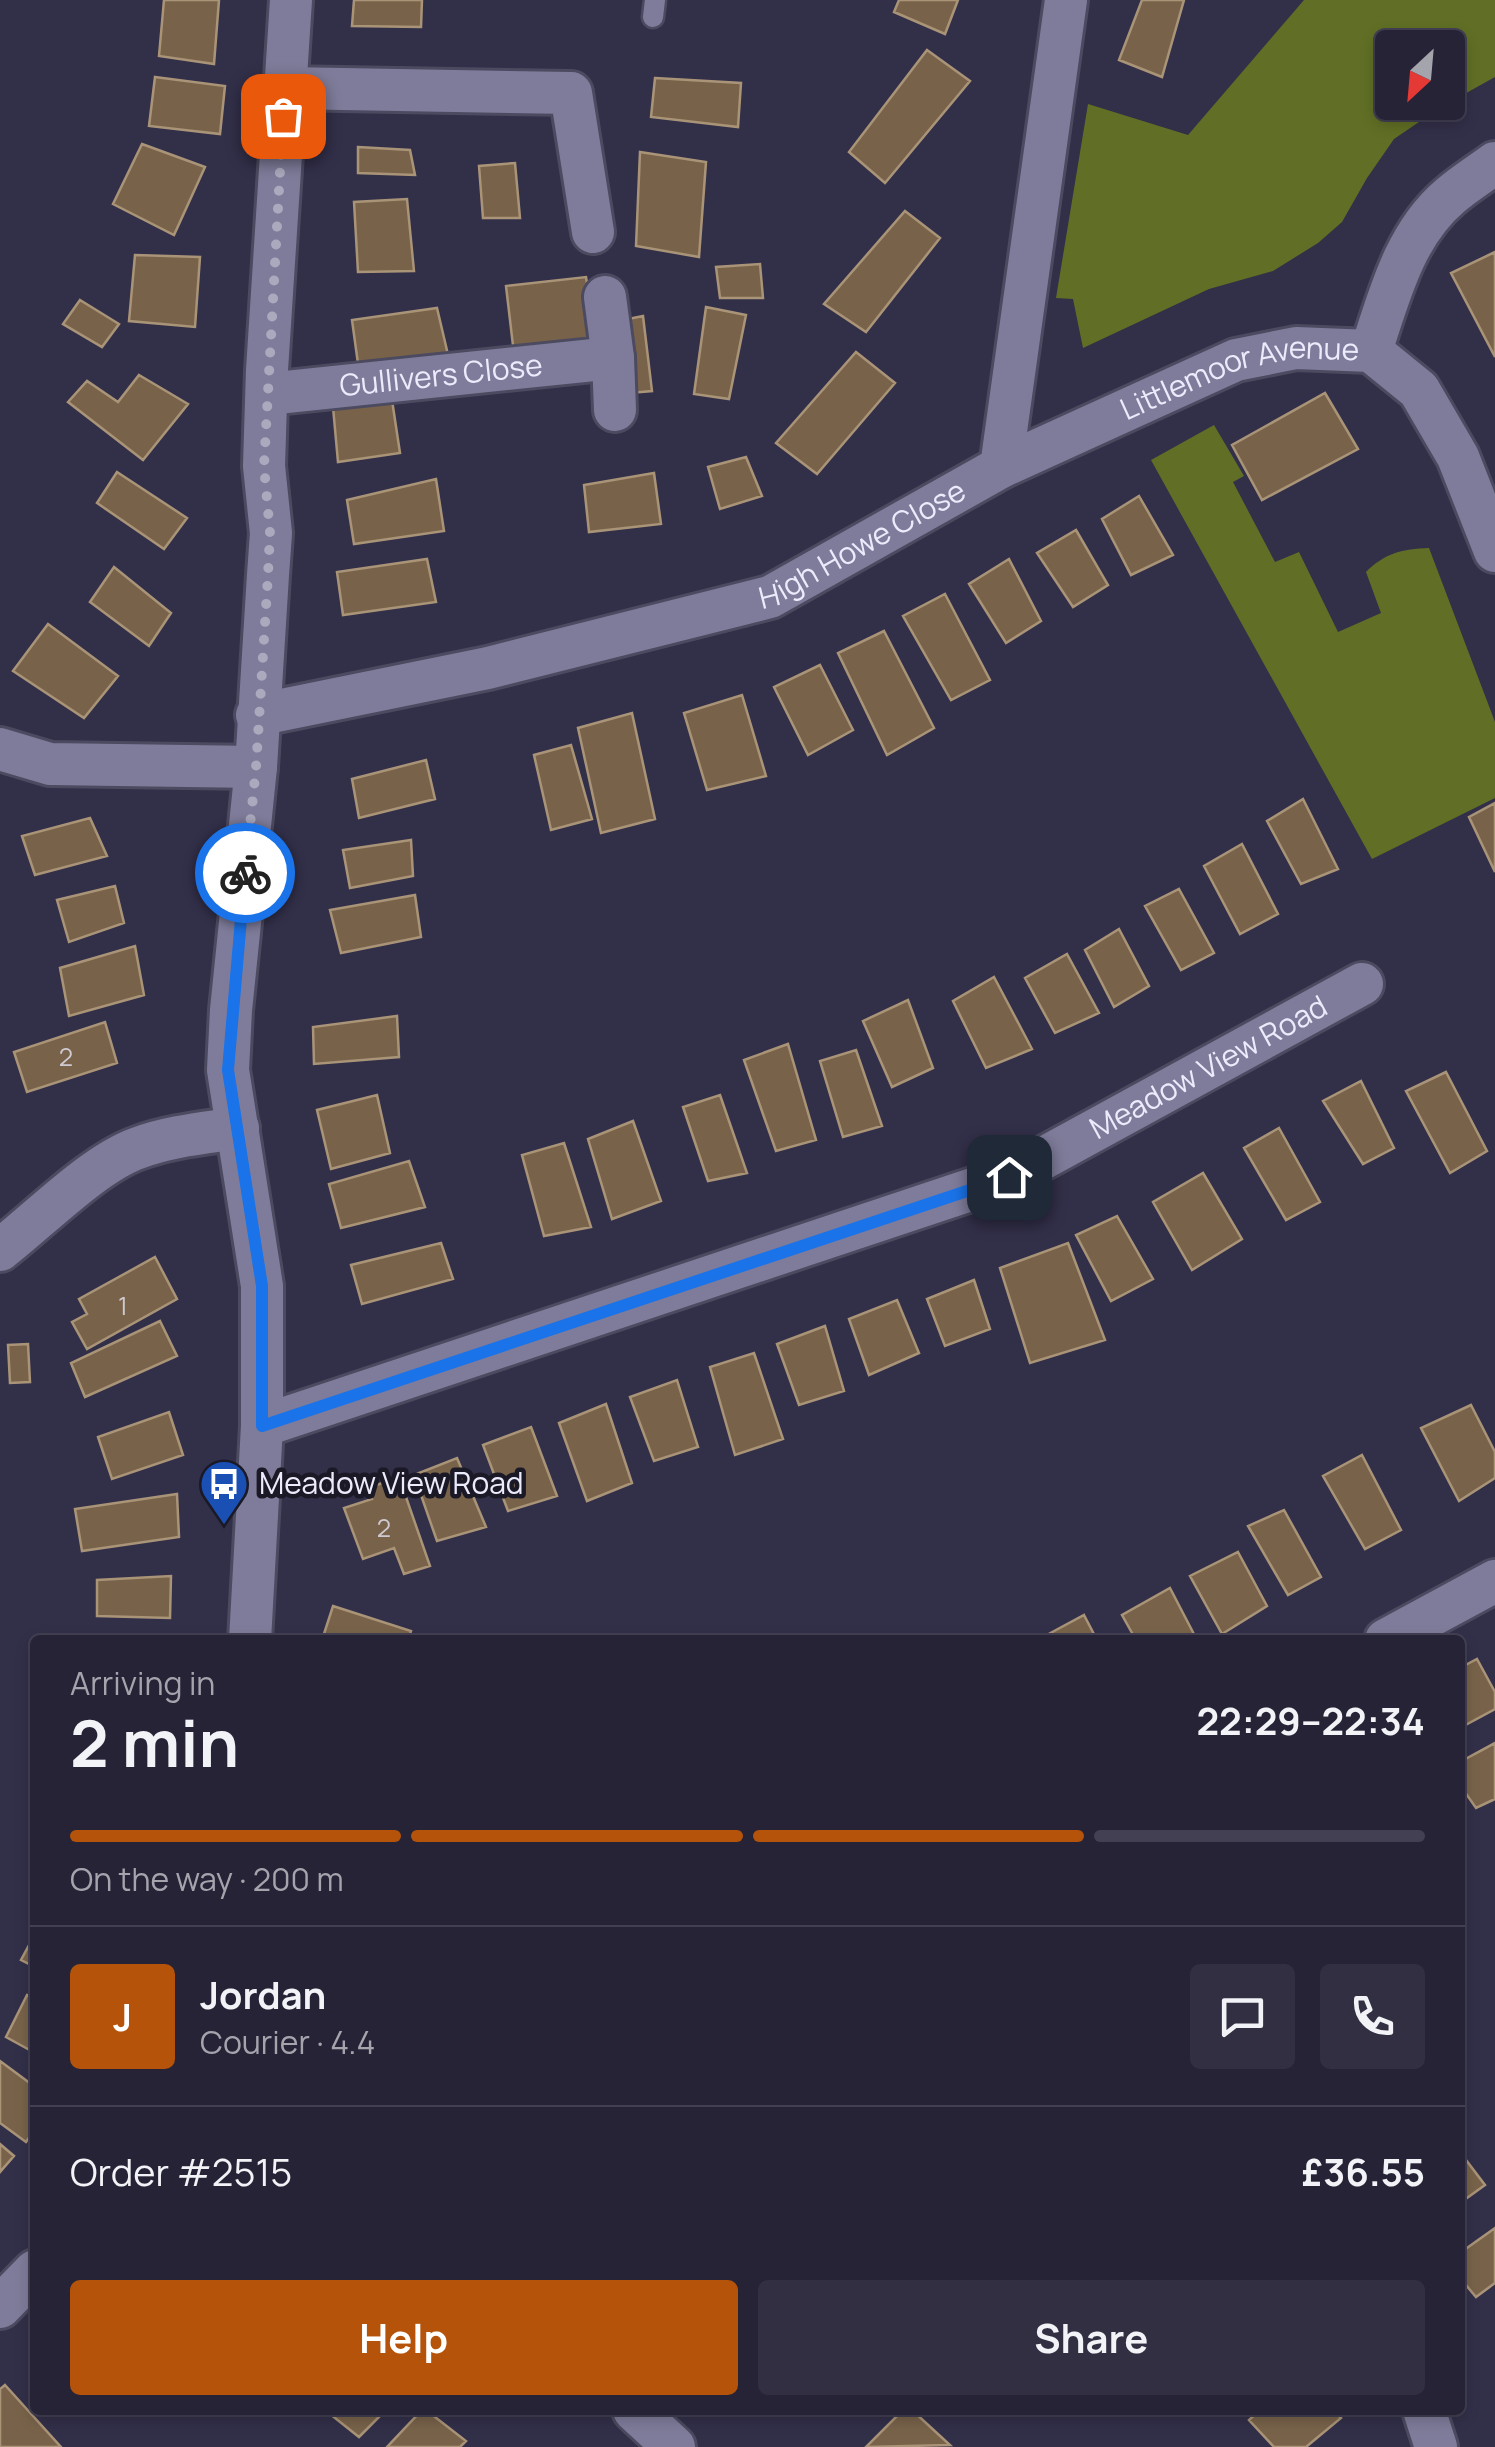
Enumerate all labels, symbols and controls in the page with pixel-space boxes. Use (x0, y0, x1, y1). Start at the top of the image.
north arrow (1375, 30, 1465, 120)
map controls (1375, 30, 1465, 120)
pin (241, 74, 326, 159)
icon: bag (256, 89, 311, 144)
street label: Littlemoor Avenue (1113, 326, 1360, 429)
street label: Gullivers Close (338, 343, 544, 405)
street label: High Howe Close (754, 469, 972, 618)
courier (195, 823, 295, 923)
icon: bike (218, 846, 273, 901)
street label: Meadow View Road (1082, 985, 1334, 1148)
house number: 2 (59, 1039, 73, 1074)
pin (967, 1135, 1052, 1220)
icon: home (982, 1150, 1037, 1205)
house number: 1 (118, 1288, 128, 1323)
bus stop icon: Meadow View Road (198, 1458, 250, 1526)
place label: Meadow View Road (259, 1462, 524, 1503)
house number: 2 (377, 1510, 391, 1545)
text: Arriving in (70, 1661, 215, 1705)
text: 22:29–22:34 (1196, 1694, 1425, 1746)
text: 2 min (70, 1698, 239, 1787)
text: On the way · 200 m (70, 1857, 344, 1901)
button: chat (1190, 1964, 1295, 2069)
button: phone (1320, 1964, 1425, 2069)
text: Jordan (200, 1968, 326, 2020)
text: J (113, 1990, 132, 2042)
text: Courier · 4.4 (200, 2020, 375, 2064)
text: Order #2515 (70, 2145, 292, 2197)
text: £36.55 (1302, 2145, 1425, 2197)
button: Help (70, 2280, 738, 2395)
button: Share (758, 2280, 1425, 2395)

